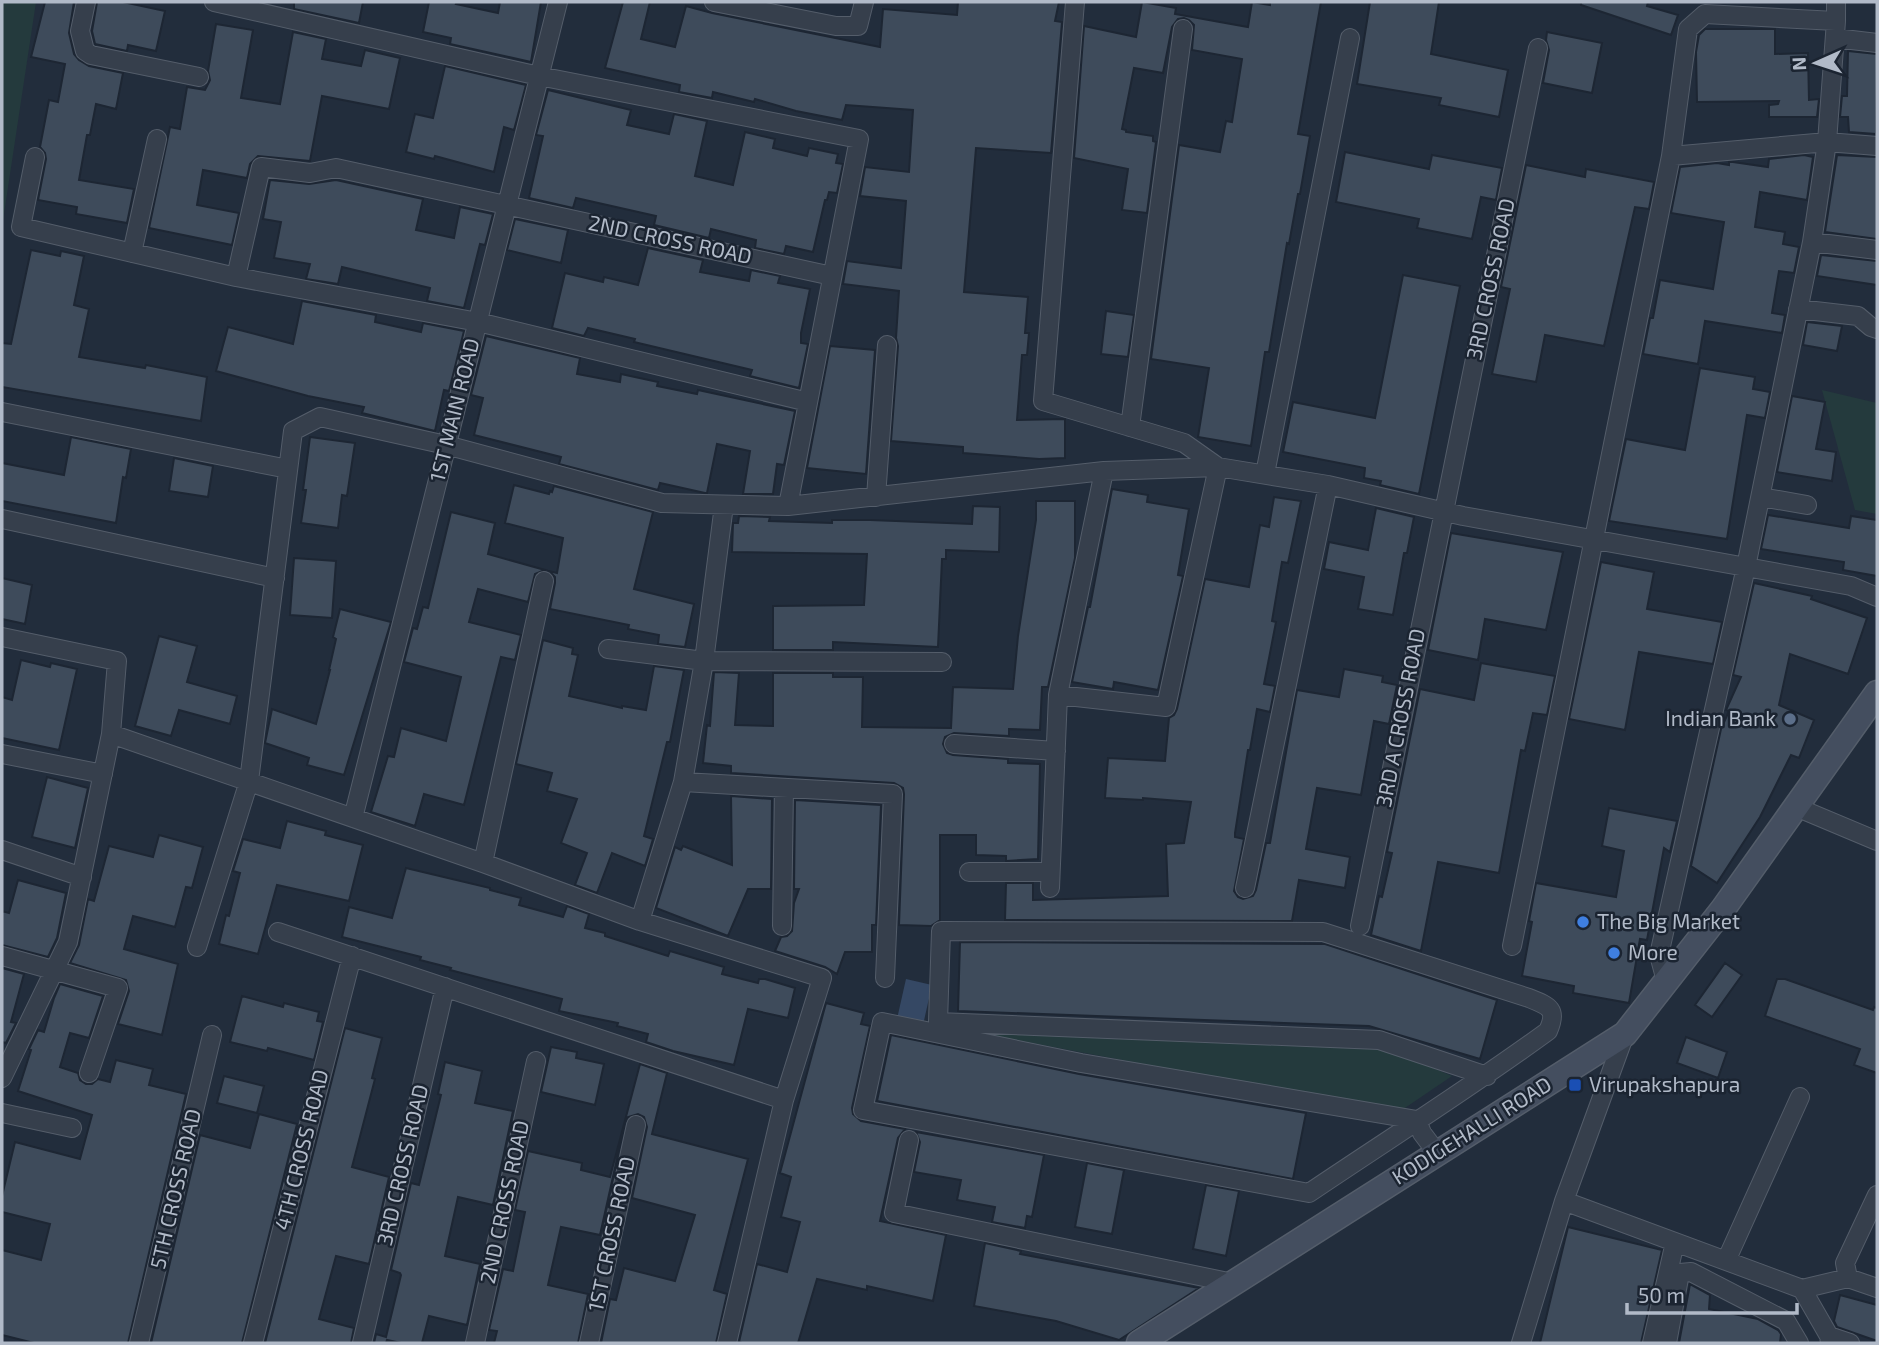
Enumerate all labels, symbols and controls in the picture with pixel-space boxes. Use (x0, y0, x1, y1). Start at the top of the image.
north arrow (1781, 28, 1851, 98)
text: N (1787, 56, 1810, 71)
street label: 3RD CROSS ROAD (1460, 196, 1519, 362)
street label: 2ND CROSS ROAD (586, 209, 754, 268)
street label: 1ST MAIN ROAD (424, 335, 483, 484)
street label: 3RD A CROSS ROAD (1370, 626, 1429, 809)
place label: Indian Bank (1665, 705, 1776, 730)
marker: Indian Bank (1782, 711, 1798, 727)
place label: The Big Market (1597, 908, 1740, 933)
marker: The Big Market (1575, 914, 1591, 930)
place label: More (1628, 939, 1678, 964)
marker: More (1606, 945, 1622, 961)
street label: 4TH CROSS ROAD (268, 1067, 333, 1233)
street label: KODIGEHALLI ROAD (1387, 1071, 1555, 1189)
place label: Virupakshapura (1589, 1071, 1740, 1096)
marker: Virupakshapura (1567, 1077, 1583, 1093)
street label: 3RD CROSS ROAD (371, 1082, 432, 1248)
street label: 5TH CROSS ROAD (144, 1106, 205, 1271)
street label: 2ND CROSS ROAD (474, 1118, 533, 1286)
street label: 1ST CROSS ROAD (582, 1154, 639, 1313)
scale bar (1627, 1272, 1797, 1316)
text: 50 m (1638, 1282, 1685, 1307)

